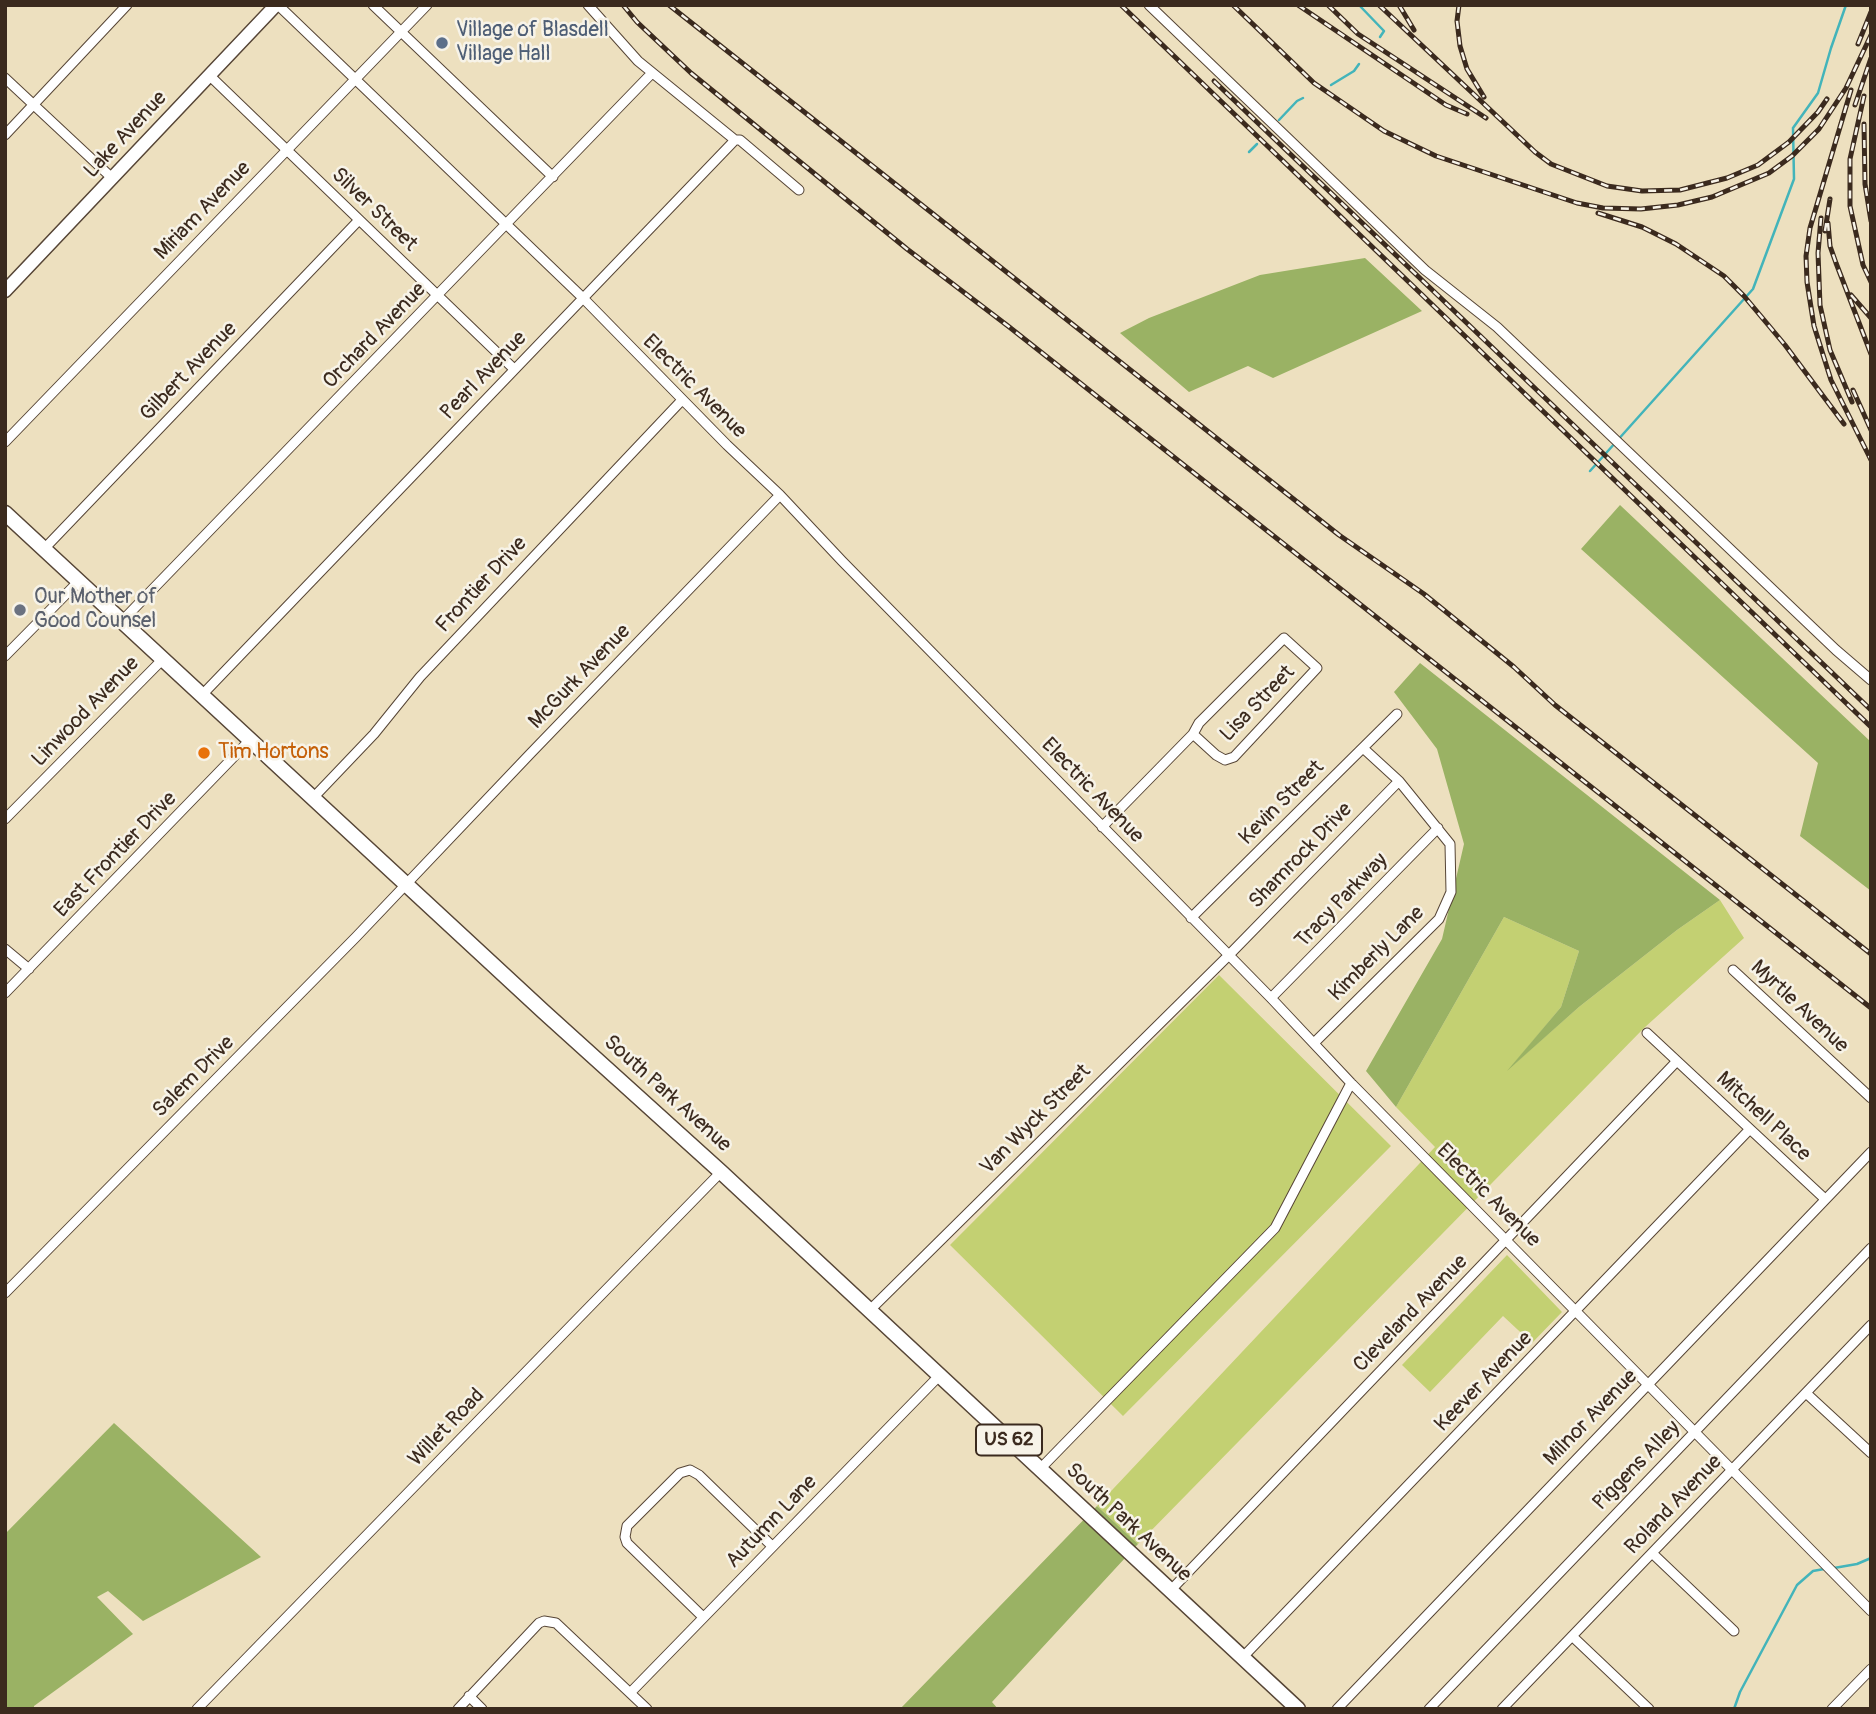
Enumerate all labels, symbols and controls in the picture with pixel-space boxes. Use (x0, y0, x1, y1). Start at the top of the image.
place label: Village of Blasdell Village Hall (456, 18, 609, 68)
marker: Village of Blasdell Village Hall (434, 35, 450, 51)
street label: Lake Avenue (79, 86, 173, 184)
street label: Miriam Avenue (150, 156, 256, 266)
street label: Silver Street (326, 163, 422, 257)
street label: Orchard Avenue (318, 278, 432, 394)
street label: Gilbert Avenue (135, 317, 243, 427)
street label: Pearl Avenue (436, 326, 532, 426)
street label: Electric Avenue (637, 330, 751, 444)
street label: Frontier Drive (431, 532, 533, 638)
place label: Our Mother of Good Counsel (34, 585, 157, 635)
marker: Our Mother of Good Counsel (12, 602, 28, 618)
street label: McGurk Avenue (524, 619, 636, 735)
street label: Linwood Avenue (27, 652, 145, 772)
street label: Lisa Street (1216, 661, 1300, 747)
street label: Electric Avenue (1036, 733, 1148, 849)
place label: Tim Hortons (218, 740, 329, 766)
marker: Tim Hortons (196, 745, 212, 761)
street label: Kevin Street (1234, 755, 1330, 851)
street label: East Frontier Drive (50, 787, 182, 923)
street label: Shamrock Drive (1244, 798, 1358, 914)
street label: Tracy Parkway (1291, 848, 1393, 954)
street label: Kimberly Lane (1324, 901, 1430, 1007)
street label: Myrtle Avenue (1745, 955, 1853, 1059)
street label: South Park Avenue (598, 1030, 736, 1158)
street label: Salem Drive (148, 1031, 240, 1123)
street label: Van Wyck Street (975, 1059, 1097, 1181)
street label: Mitchell Place (1710, 1067, 1816, 1167)
street label: Electric Avenue (1431, 1139, 1545, 1253)
street label: Cleveland Avenue (1349, 1250, 1473, 1378)
street label: Keever Avenue (1430, 1327, 1538, 1437)
street label: Milnor Avenue (1539, 1365, 1643, 1471)
street label: Willet Road (404, 1384, 490, 1472)
street label: Piggens Alley (1588, 1416, 1686, 1516)
road number: US 62 (976, 1424, 1042, 1456)
street label: Roland Avenue (1620, 1450, 1728, 1560)
street label: South Park Avenue (1060, 1458, 1196, 1588)
street label: Autumn Lane (721, 1470, 823, 1574)

